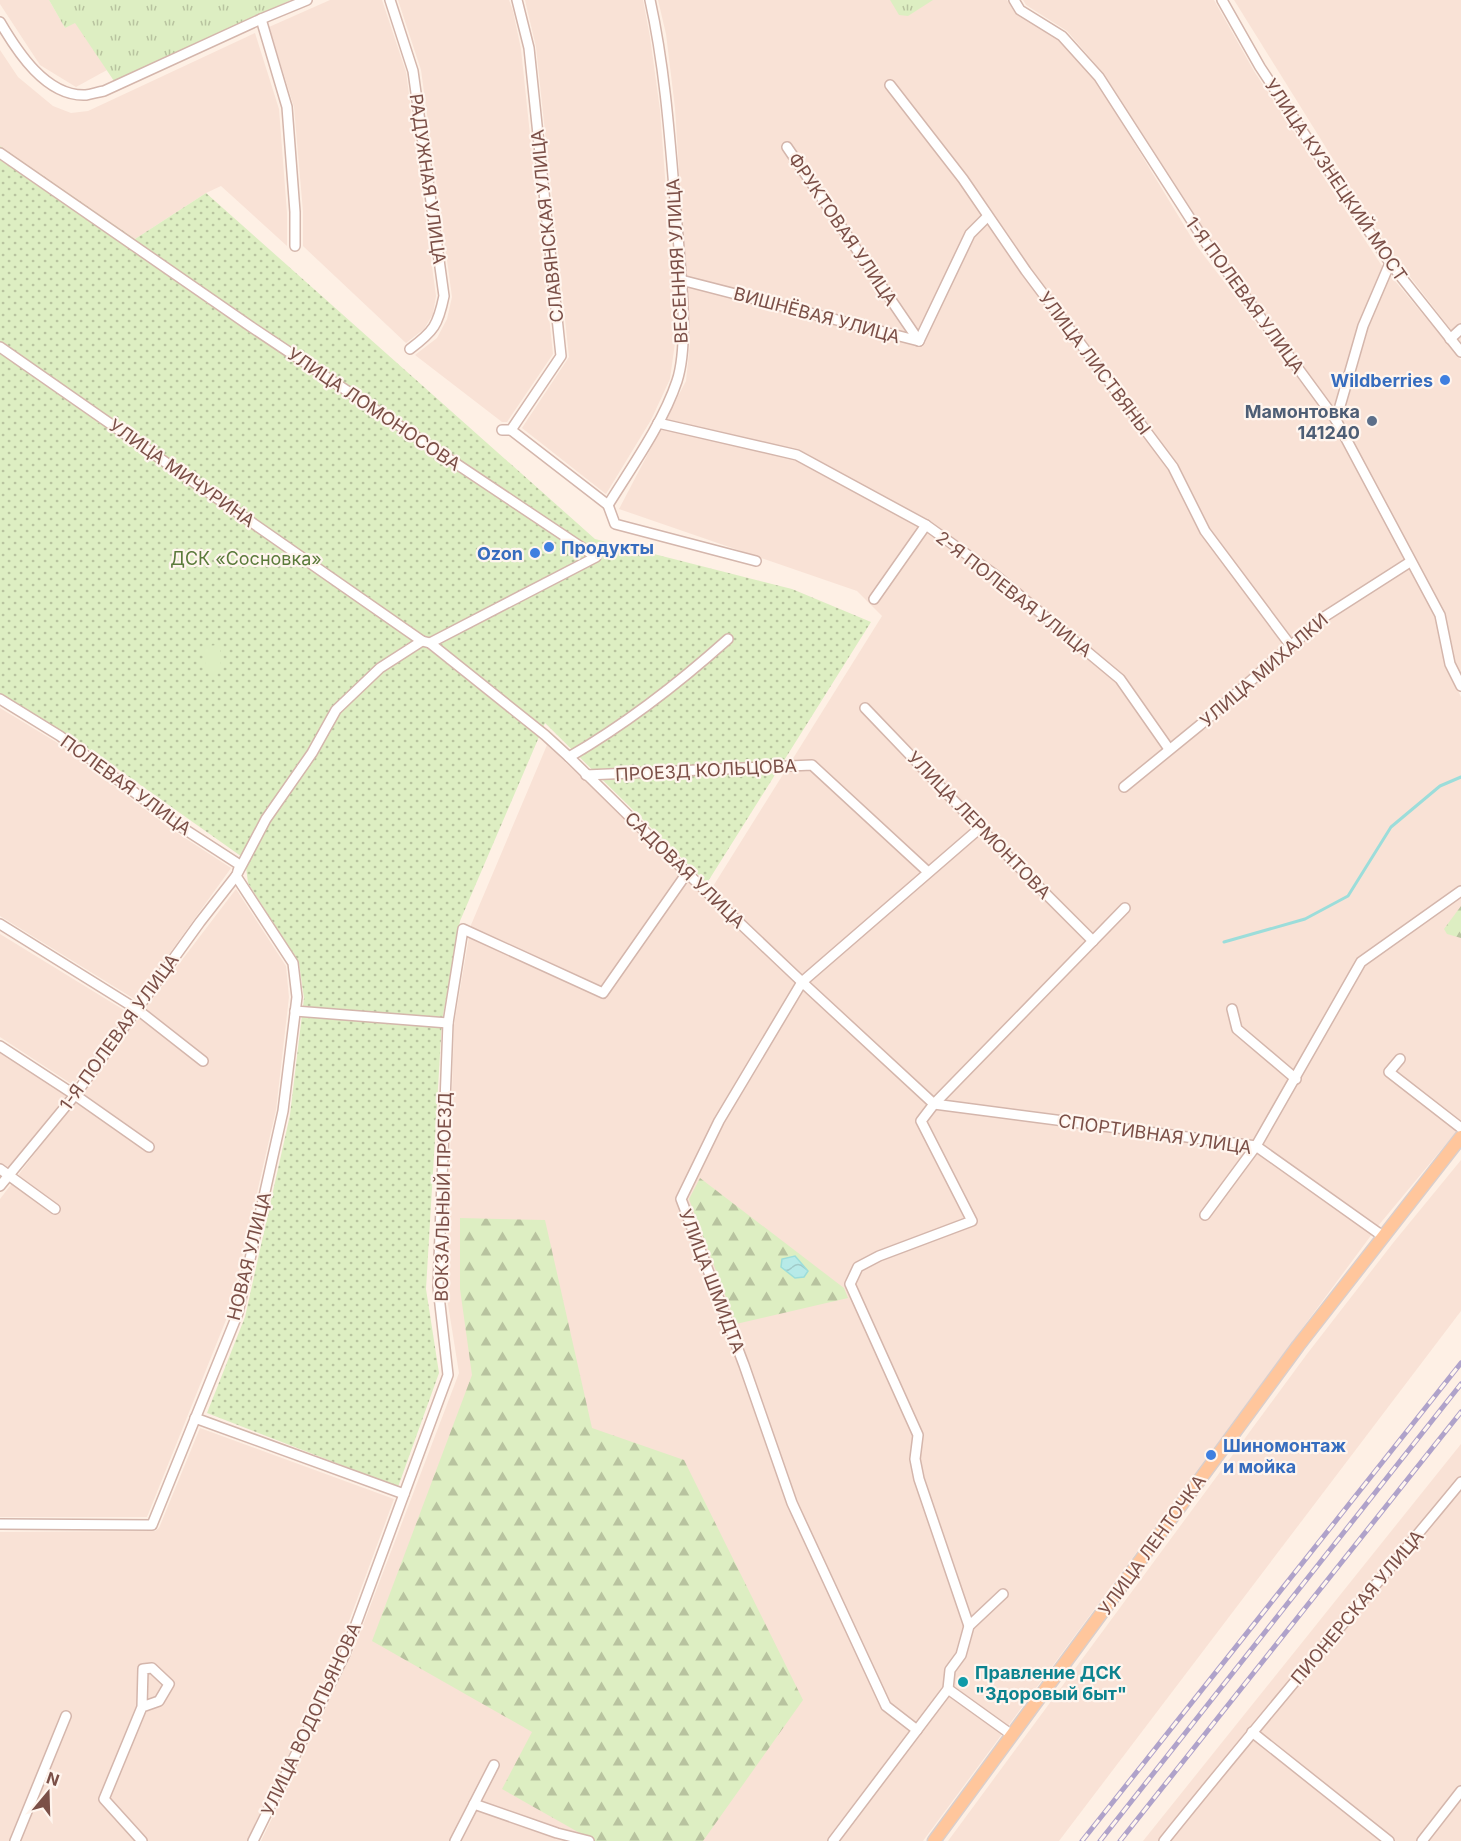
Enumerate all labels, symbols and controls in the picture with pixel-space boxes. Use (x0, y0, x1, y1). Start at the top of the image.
street label: УЛИЦА КУЗНЕЦКИЙ МОСТ (1260, 74, 1413, 285)
street label: РАДУЖНАЯ УЛИЦА (406, 92, 450, 266)
street label: СЛАВЯНСКАЯ УЛИЦА (526, 129, 568, 323)
street label: ФРУКТОВАЯ УЛИЦА (784, 149, 902, 309)
street label: ВЕСЕННЯЯ УЛИЦА (662, 178, 692, 344)
street label: 1-Я ПОЛЕВАЯ УЛИЦА (1181, 213, 1309, 377)
street label: ВИШНЁВАЯ УЛИЦА (732, 282, 903, 347)
street label: УЛИЦА ЛИСТВЯНЫ (1034, 288, 1156, 438)
street label: УЛИЦА ЛОМОНОСОВА (283, 343, 465, 475)
place label: Wildberries (1331, 370, 1433, 391)
marker: Wildberries (1438, 373, 1452, 387)
place label: Мамонтовка 141240 (1245, 401, 1360, 443)
marker: Мамонтовка 141240 (1365, 414, 1379, 428)
street label: УЛИЦА МИЧУРИНА (105, 415, 259, 531)
street label: 2-Я ПОЛЕВАЯ УЛИЦА (932, 527, 1096, 661)
place label: Продукты (561, 537, 654, 558)
marker: Продукты (542, 540, 556, 554)
place label: Ozon (477, 543, 523, 564)
marker: Ozon (528, 546, 542, 560)
park label: ДСК «Сосновка» (170, 548, 322, 569)
street label: УЛИЦА МИХАЛКИ (1196, 609, 1332, 731)
street label: ПОЛЕВАЯ УЛИЦА (57, 731, 195, 839)
street label: УЛИЦА ЛЕРМОНТОВА (903, 747, 1055, 903)
street label: ПРОЕЗД КОЛЬЦОВА (615, 755, 797, 785)
street label: САДОВАЯ УЛИЦА (621, 807, 749, 933)
street label: 1-Я ПОЛЕВАЯ УЛИЦА (55, 950, 183, 1114)
street label: ВОКЗАЛЬНЫЙ ПРОЕЗД (430, 1092, 455, 1302)
street label: СПОРТИВНАЯ УЛИЦА (1057, 1110, 1253, 1158)
street label: НОВАЯ УЛИЦА (223, 1190, 275, 1322)
street label: УЛИЦА ШМИДТА (675, 1206, 749, 1356)
place label: Шиномонтаж и мойка (1223, 1435, 1346, 1477)
marker: Шиномонтаж и мойка (1204, 1448, 1218, 1462)
street label: УЛИЦА ЛЕНТОЧКА (1094, 1471, 1210, 1619)
street label: ПИОНЕРСКАЯ УЛИЦА (1286, 1526, 1428, 1688)
street label: УЛИЦА ВОДОПЬЯНОВА (257, 1619, 365, 1819)
place label: Правление ДСК "Здоровый быт" (975, 1662, 1127, 1704)
marker: Правление ДСК "Здоровый быт" (956, 1675, 970, 1689)
north arrow (18, 1763, 78, 1823)
text: N (44, 1767, 62, 1790)

